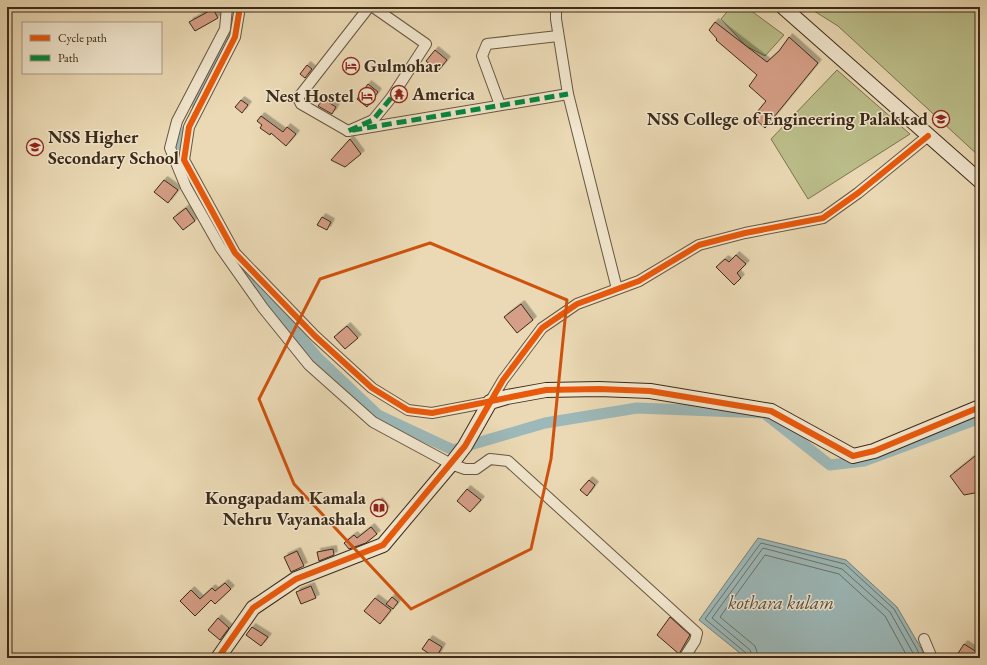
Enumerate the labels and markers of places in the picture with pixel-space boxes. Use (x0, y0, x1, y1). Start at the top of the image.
place label: Gulmohar (364, 54, 441, 77)
hotel icon: Gulmohar (341, 56, 361, 76)
place label: America (411, 82, 475, 105)
place label: Nest Hostel (266, 84, 354, 107)
temple icon: America (389, 84, 409, 104)
hotel icon: Nest Hostel (357, 86, 377, 106)
place label: NSS College of Engineering Palakkad (647, 107, 928, 130)
school or university icon: NSS College of Engineering Palakkad (931, 109, 951, 129)
place label: NSS Higher Secondary School (48, 125, 179, 169)
school or university icon: NSS Higher Secondary School (25, 137, 45, 157)
place label: Kongapadam Kamala Nehru Vayanashala (205, 486, 366, 530)
library icon: Kongapadam Kamala Nehru Vayanashala (369, 498, 389, 518)

